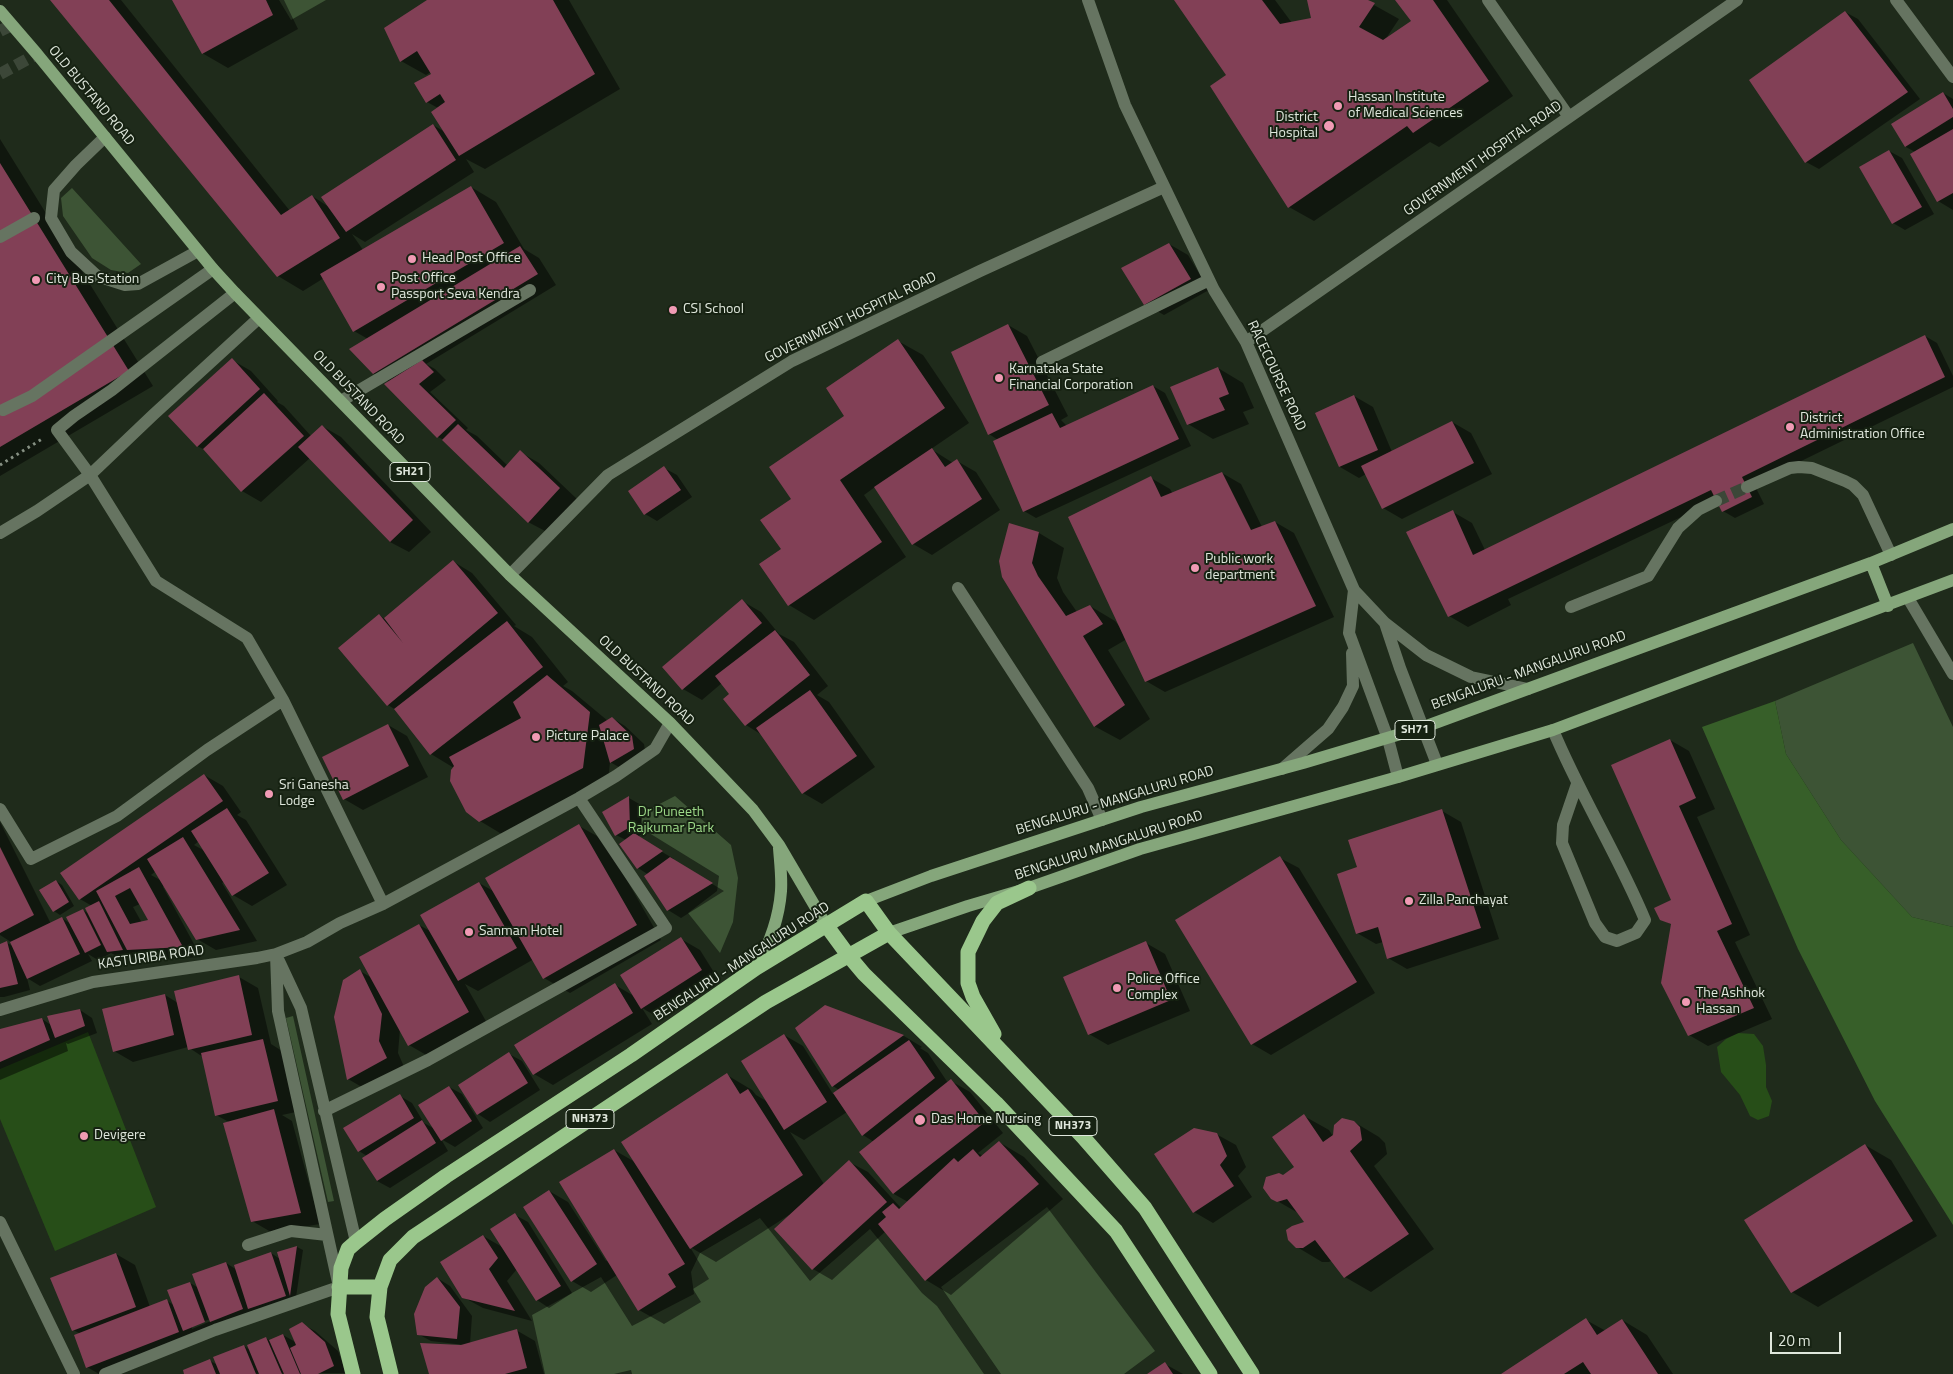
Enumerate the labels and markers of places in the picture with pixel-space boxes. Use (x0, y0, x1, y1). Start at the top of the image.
place label: Hassan Institute of Medical Sciences (1348, 90, 1463, 122)
marker: Hassan Institute of Medical Sciences (1332, 100, 1344, 112)
place label: District Hospital (1269, 110, 1318, 142)
marker: District Hospital (1322, 119, 1336, 133)
place label: Head Post Office (422, 251, 521, 267)
marker: Head Post Office (406, 253, 418, 265)
place label: Post Office Passport Seva Kendra (391, 271, 520, 304)
place label: City Bus Station (46, 272, 139, 288)
marker: City Bus Station (30, 274, 42, 286)
marker: Post Office Passport Seva Kendra (375, 281, 387, 293)
place label: CSI School (683, 302, 744, 318)
marker: CSI School (667, 304, 679, 316)
place label: Karnataka State Financial Corporation (1009, 362, 1133, 394)
marker: Karnataka State Financial Corporation (993, 372, 1005, 384)
place label: District Administration Office (1800, 411, 1925, 444)
marker: District Administration Office (1784, 421, 1796, 433)
place label: Public work department (1205, 552, 1275, 584)
marker: Public work department (1189, 562, 1201, 574)
place label: Picture Palace (546, 729, 629, 745)
marker: Picture Palace (530, 731, 542, 743)
place label: Sri Ganesha Lodge (279, 778, 349, 810)
marker: Sri Ganesha Lodge (263, 788, 275, 800)
place label: Zilla Panchayat (1419, 893, 1508, 909)
marker: Zilla Panchayat (1403, 895, 1415, 907)
place label: Sanman Hotel (479, 924, 562, 940)
marker: Sanman Hotel (463, 926, 475, 938)
place label: Police Office Complex (1127, 972, 1200, 1004)
marker: Police Office Complex (1111, 982, 1123, 994)
place label: The Ashhok Hassan (1696, 986, 1765, 1019)
marker: The Ashhok Hassan (1680, 996, 1692, 1008)
place label: Das Home Nursing (931, 1112, 1041, 1128)
marker: Das Home Nursing (913, 1113, 927, 1127)
place label: Devigere (94, 1128, 146, 1144)
marker: Devigere (78, 1130, 90, 1142)

